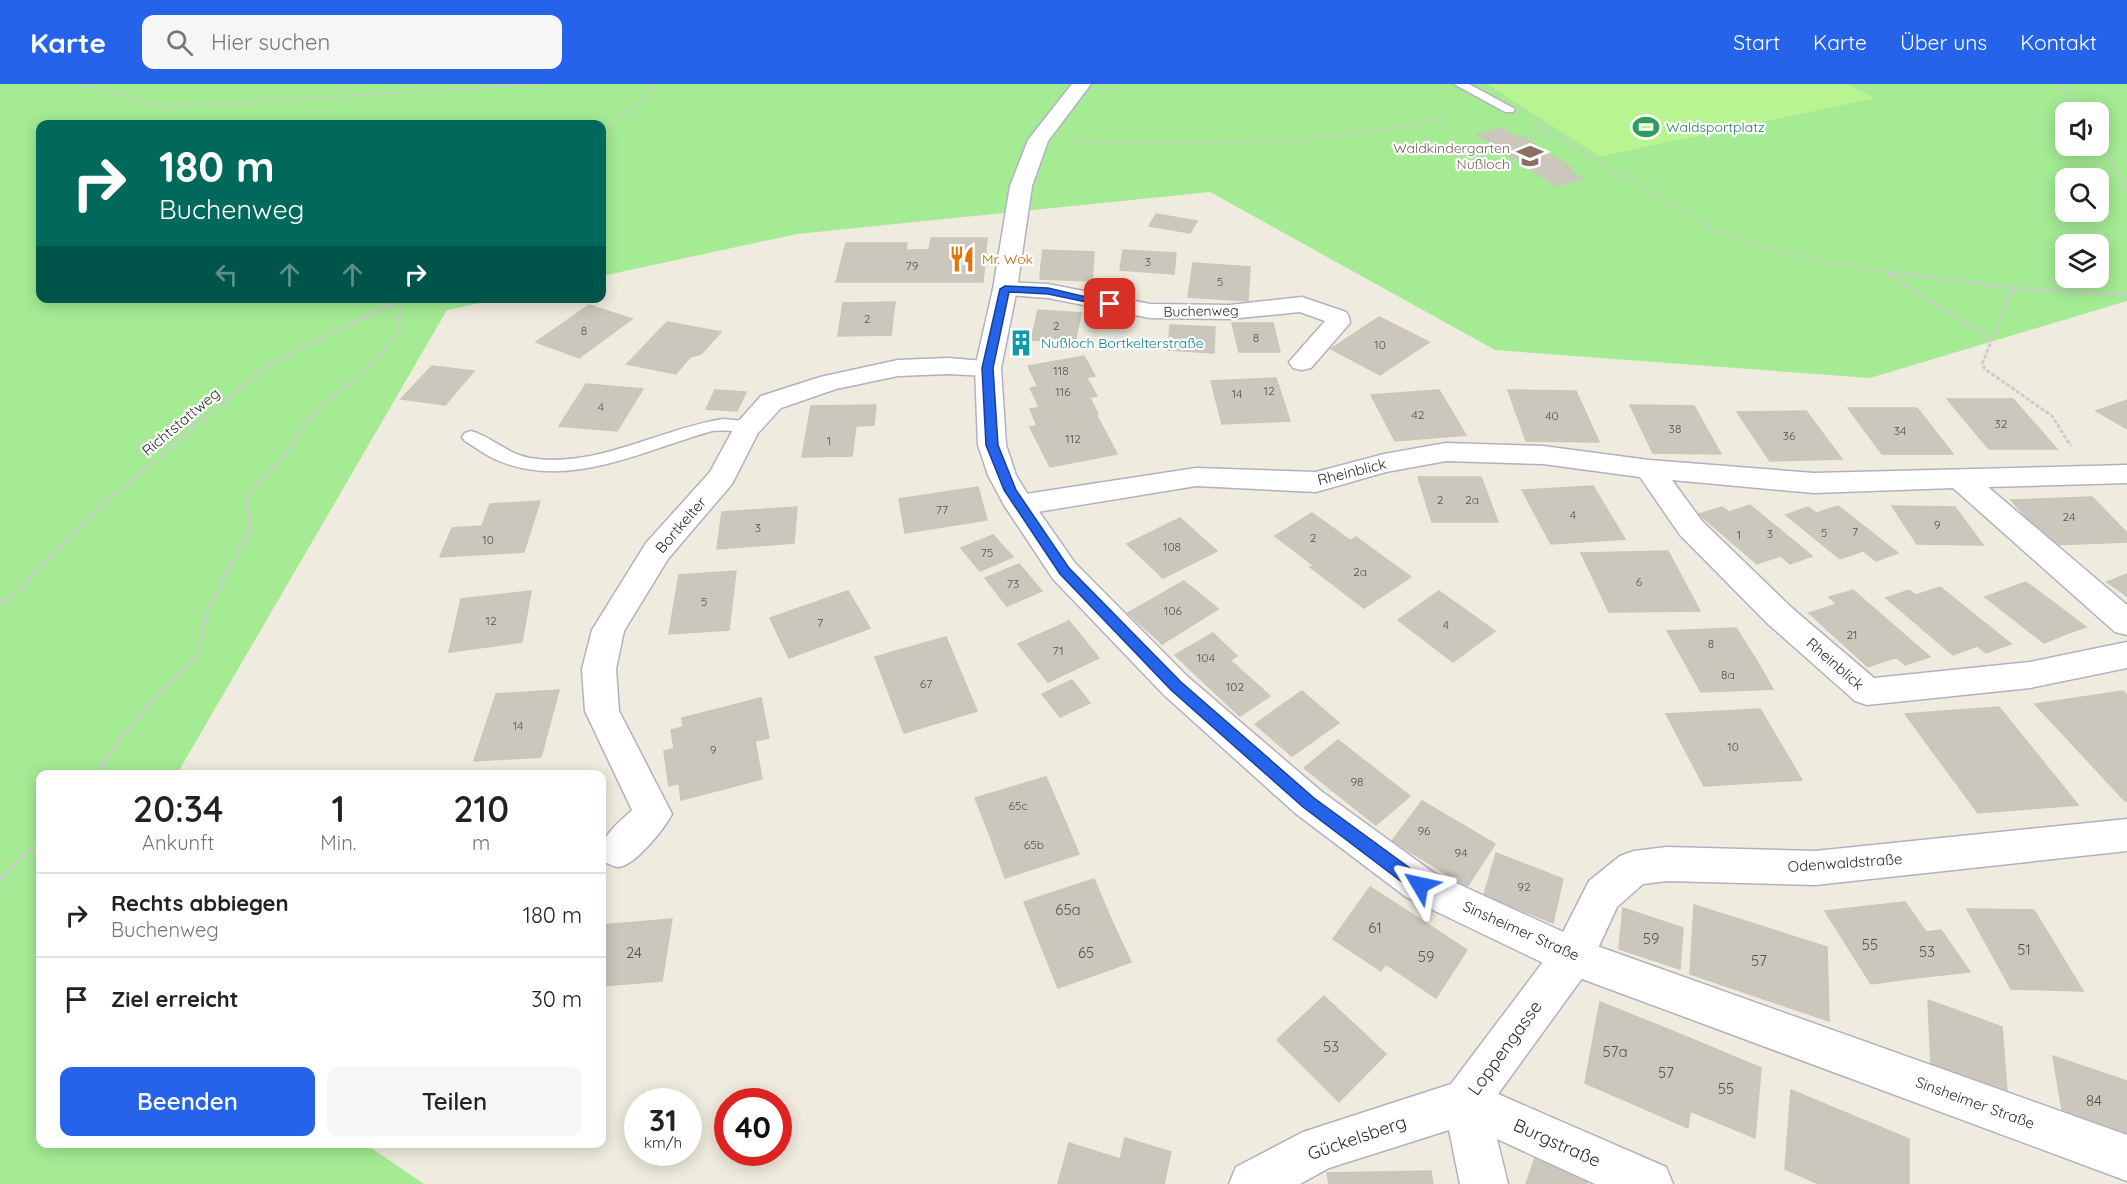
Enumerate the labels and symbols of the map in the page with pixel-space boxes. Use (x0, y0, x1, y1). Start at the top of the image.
sports icon: Waldsportplatz (1631, 112, 1661, 142)
place label: Waldsportplatz (1666, 118, 1765, 136)
place label: Waldkindergarten Nußloch (1393, 139, 1510, 173)
school or university icon: Waldkindergarten Nußloch (1515, 141, 1545, 171)
restaurant icon: Mr. Wok (947, 244, 977, 274)
place label: Mr. Wok (982, 250, 1033, 268)
house number: 3 (1145, 254, 1151, 269)
house number: 79 (906, 258, 919, 273)
house number: 5 (1217, 274, 1223, 289)
pin (1084, 278, 1135, 329)
street label: Buchenweg (1163, 301, 1239, 321)
house number: 2 (864, 311, 871, 326)
house number: 2 (1053, 318, 1060, 333)
house number: 8 (581, 323, 587, 338)
building icon: Nußloch Bortkelterstraße (1006, 328, 1036, 358)
house number: 8 (1253, 330, 1259, 345)
place label: Nußloch Bortkelterstraße (1041, 334, 1204, 352)
house number: 10 (1374, 337, 1386, 352)
house number: 118 (1053, 363, 1069, 378)
street label: Richtstattweg (138, 383, 224, 460)
house number: 12 (1263, 383, 1275, 398)
house number: 116 (1055, 384, 1071, 399)
house number: 14 (1232, 386, 1242, 401)
house number: 4 (598, 399, 604, 414)
house number: 42 (1412, 407, 1425, 422)
house number: 40 (1545, 408, 1559, 423)
house number: 32 (1995, 416, 2008, 431)
house number: 38 (1669, 421, 1681, 436)
house number: 34 (1894, 423, 1906, 438)
house number: 36 (1783, 428, 1796, 443)
house number: 112 (1065, 431, 1081, 446)
house number: 1 (827, 433, 831, 448)
street label: Rheinblick (1315, 454, 1388, 489)
street label: Bortkelter (651, 492, 710, 557)
house number: 2 (1437, 492, 1444, 507)
house number: 2a (1465, 492, 1479, 507)
house number: 77 (936, 502, 948, 517)
house number: 4 (1570, 507, 1576, 522)
house number: 24 (2063, 509, 2075, 524)
house number: 9 (1934, 517, 1941, 532)
house number: 3 (755, 520, 761, 535)
house number: 7 (1852, 524, 1858, 539)
house number: 5 (1821, 525, 1827, 540)
house number: 3 (1767, 526, 1773, 541)
house number: 1 (1737, 527, 1741, 542)
house number: 2 (1310, 530, 1317, 545)
house number: 10 (482, 532, 494, 547)
house number: 108 (1163, 539, 1181, 554)
house number: 75 (981, 545, 993, 560)
house number: 2a (1353, 564, 1367, 579)
house number: 6 (1636, 574, 1643, 589)
house number: 73 (1007, 576, 1019, 591)
house number: 5 (701, 594, 707, 609)
house number: 106 (1164, 603, 1183, 618)
house number: 12 (485, 613, 497, 628)
house number: 7 (817, 615, 823, 630)
house number: 4 (1443, 617, 1449, 632)
house number: 21 (1846, 627, 1858, 642)
street label: Rheinblick (1802, 633, 1868, 694)
house number: 8 (1708, 636, 1714, 651)
house number: 71 (1052, 643, 1064, 658)
house number: 104 (1197, 650, 1215, 665)
house number: 8a (1721, 667, 1735, 682)
house number: 67 (920, 676, 932, 691)
house number: 102 (1226, 679, 1244, 694)
house number: 14 (513, 718, 523, 733)
house number: 10 (1727, 739, 1739, 754)
house number: 9 (710, 742, 717, 757)
house number: 98 (1350, 774, 1364, 789)
house number: 65c (1008, 798, 1028, 813)
house number: 96 (1417, 823, 1431, 838)
house number: 65b (1024, 837, 1044, 852)
house number: 94 (1454, 845, 1468, 860)
street label: Odenwaldstraße (1787, 849, 1903, 876)
position arrow (1388, 853, 1452, 917)
house number: 92 (1517, 879, 1531, 894)
street label: Sinsheimer Straße (1460, 896, 1582, 965)
house number: 65a (1055, 900, 1081, 919)
house number: 61 (1368, 918, 1382, 937)
house number: 59 (1643, 929, 1659, 948)
house number: 55 (1862, 935, 1878, 954)
house number: 51 (2017, 940, 2031, 959)
house number: 53 (1919, 942, 1935, 961)
house number: 24 (626, 943, 642, 962)
house number: 65 (1078, 943, 1094, 962)
house number: 59 (1418, 947, 1434, 966)
house number: 57 (1751, 951, 1767, 970)
street label: Loppengasse (1462, 996, 1547, 1100)
house number: 53 (1323, 1037, 1339, 1056)
house number: 57a (1603, 1042, 1627, 1061)
house number: 57 (1658, 1063, 1674, 1082)
street label: Sinsheimer Straße (1913, 1072, 2037, 1133)
house number: 55 (1718, 1079, 1734, 1098)
speed limit sign: 40 (714, 1088, 792, 1166)
house number: 84 (2086, 1091, 2102, 1110)
street label: Gückelsberg (1304, 1110, 1409, 1165)
street label: Burgstraße (1510, 1113, 1604, 1172)

